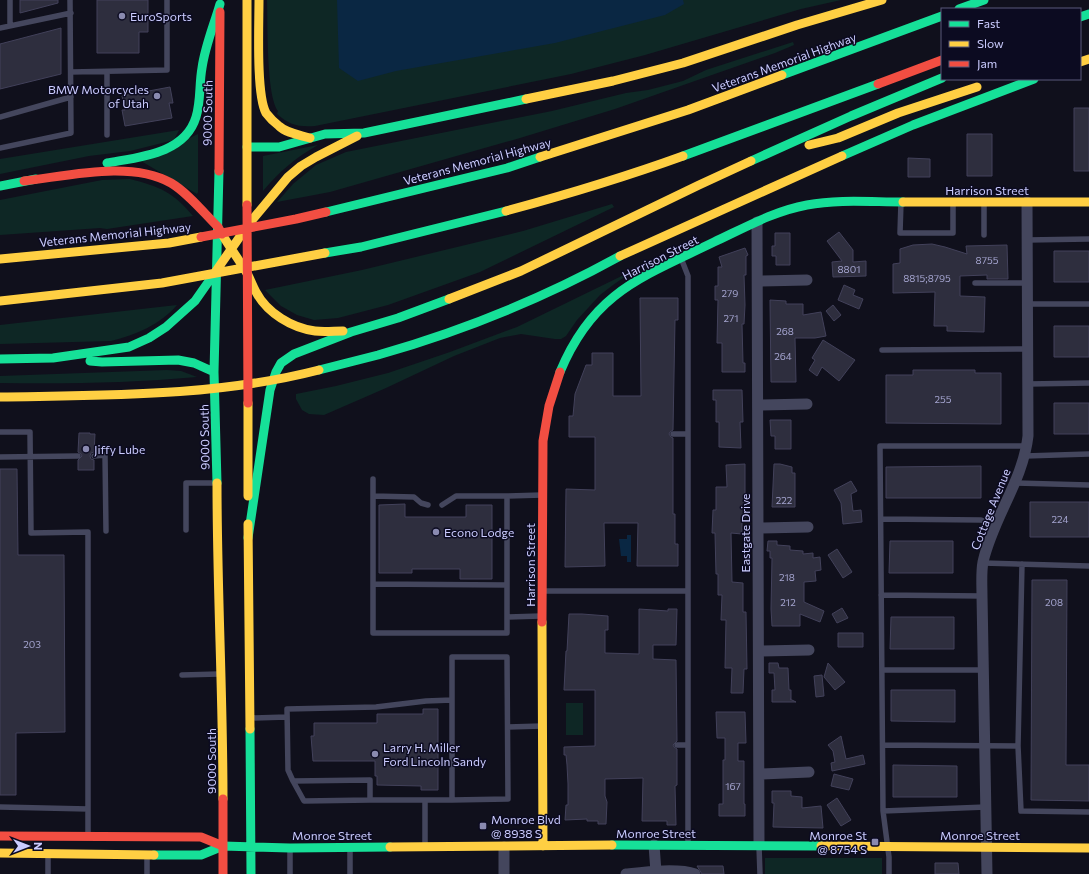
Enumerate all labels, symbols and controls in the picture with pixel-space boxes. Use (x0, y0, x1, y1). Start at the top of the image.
legend (941, 8, 1081, 80)
place label: EuroSports (130, 9, 192, 23)
marker: EuroSports (117, 11, 127, 21)
text: Fast (977, 16, 1000, 30)
street label: Veterans Memorial Highway (710, 29, 858, 95)
text: Slow (977, 36, 1004, 50)
text: Jam (977, 56, 997, 71)
street label: 9000 South (199, 80, 215, 146)
place label: BMW Motorcycles of Utah (48, 82, 149, 110)
marker: BMW Motorcycles of Utah (152, 91, 162, 101)
street label: Veterans Memorial Highway (402, 135, 552, 187)
street label: Harrison Street (945, 183, 1029, 197)
street label: Veterans Memorial Highway (38, 219, 192, 249)
street label: Harrison Street (620, 232, 701, 282)
house number: 8755 (976, 254, 999, 266)
house number: 8801 (838, 263, 860, 275)
house number: 8815;8795 (903, 272, 951, 284)
house number: 279 (722, 287, 738, 299)
house number: 271 (723, 312, 739, 324)
house number: 268 (776, 325, 794, 337)
house number: 264 (774, 350, 792, 362)
house number: 255 (934, 393, 952, 405)
street label: 9000 South (196, 404, 212, 470)
place label: Jiffy Lube (94, 442, 145, 457)
marker: Jiffy Lube (81, 444, 91, 454)
street label: Cottage Avenue (967, 466, 1013, 552)
street label: Eastgate Drive (738, 494, 752, 572)
house number: 222 (776, 494, 793, 506)
house number: 224 (1052, 513, 1068, 525)
street label: Harrison Street (523, 523, 537, 607)
place label: Econo Lodge (444, 525, 514, 539)
marker: Econo Lodge (431, 527, 441, 537)
house number: 218 (779, 571, 795, 583)
house number: 212 (780, 596, 796, 608)
house number: 208 (1045, 596, 1063, 608)
house number: 203 (23, 638, 41, 650)
street label: 9000 South (204, 728, 218, 794)
place label: Larry H. Miller Ford Lincoln Sandy (383, 740, 486, 768)
marker: Larry H. Miller Ford Lincoln Sandy (370, 749, 380, 759)
house number: 167 (725, 780, 741, 792)
place label: Monroe Blvd @ 8938 S (491, 812, 561, 840)
marker: Monroe Blvd @ 8938 S (478, 821, 488, 831)
north arrow (8, 826, 48, 866)
street label: Monroe Street (616, 826, 696, 840)
street label: Monroe Street (292, 828, 372, 842)
place label: Monroe St @ 8754 S (809, 828, 867, 856)
street label: Monroe Street (940, 828, 1020, 842)
marker: Monroe St @ 8754 S (870, 837, 880, 847)
text: N (32, 842, 45, 850)

